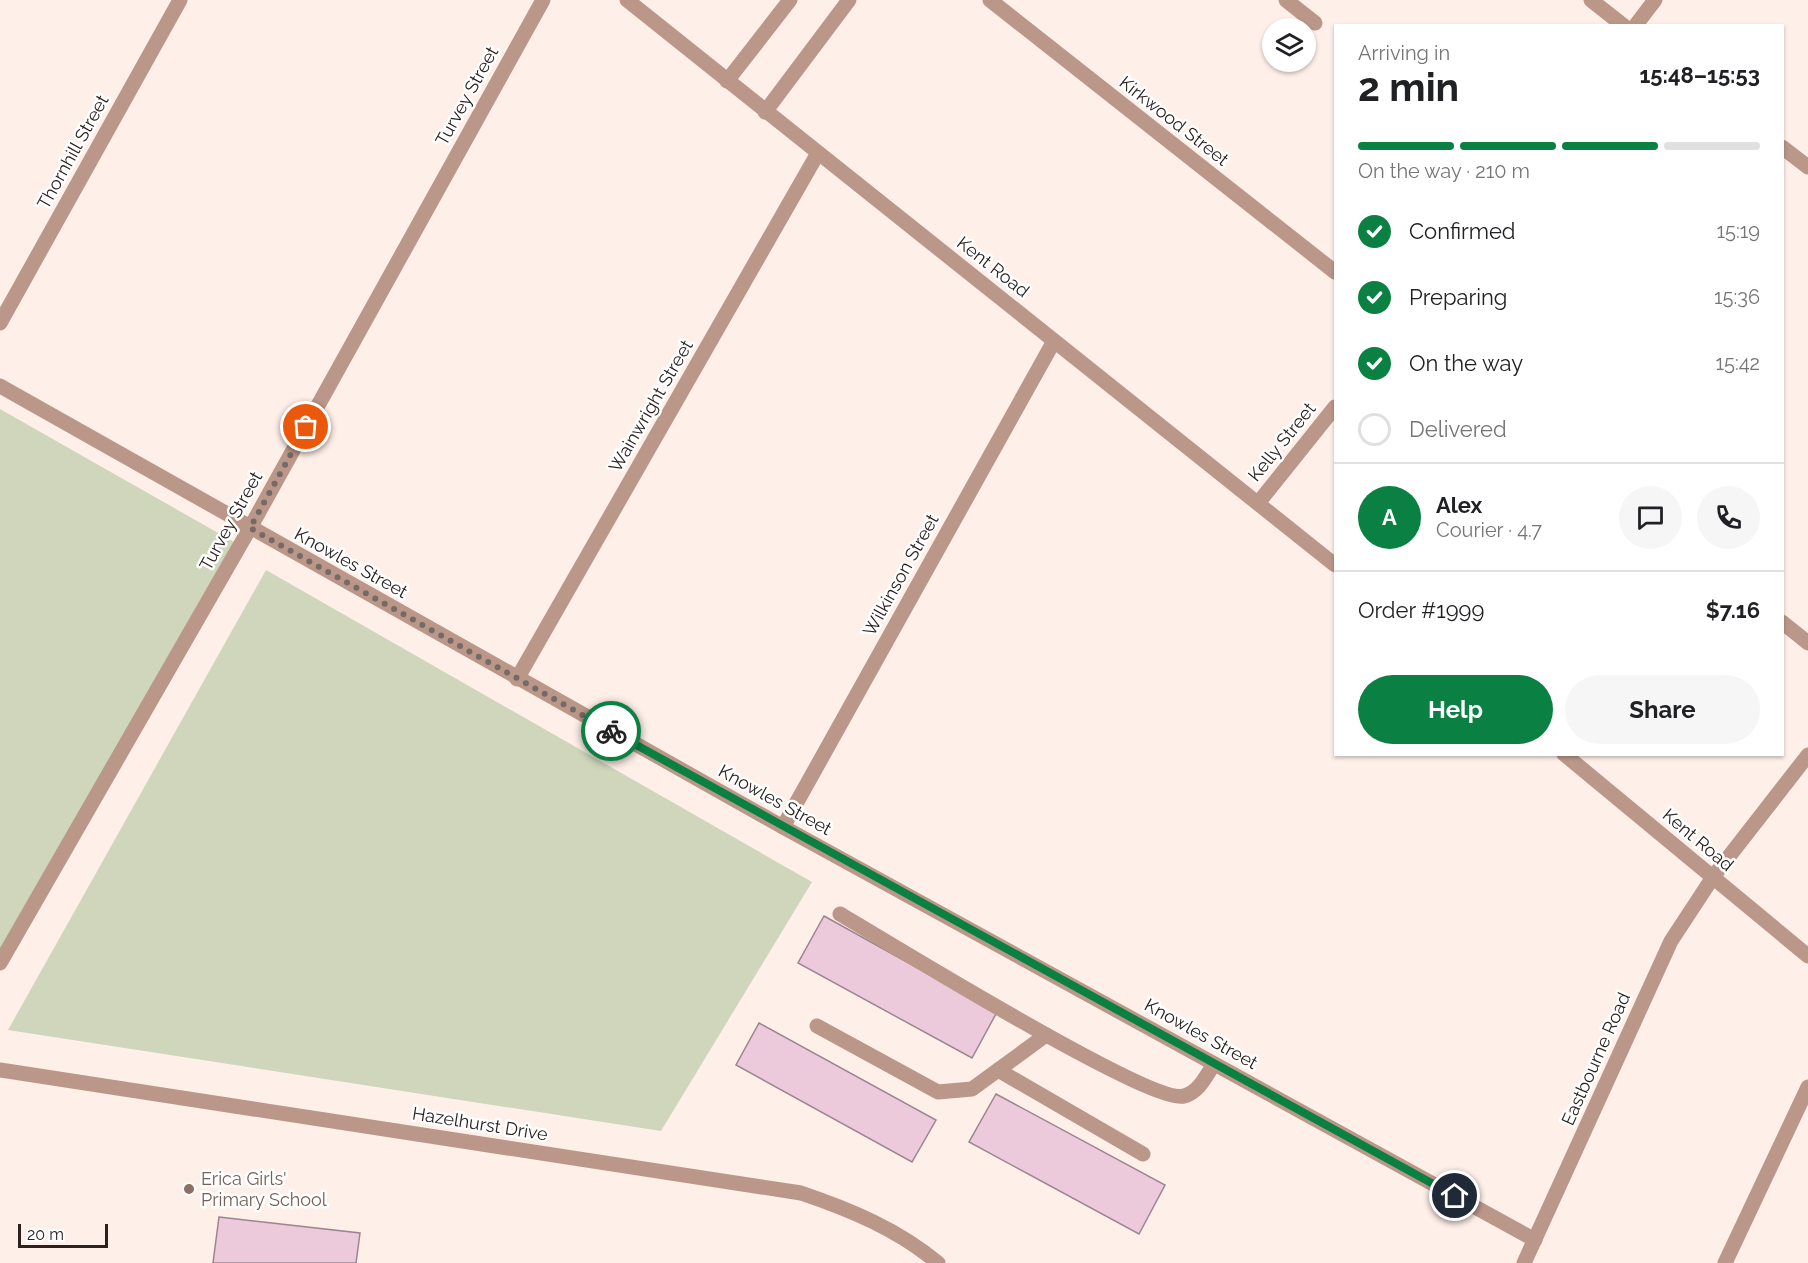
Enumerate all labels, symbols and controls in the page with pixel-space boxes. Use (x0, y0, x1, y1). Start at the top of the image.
map controls (1262, 18, 1316, 72)
button: layers (1262, 18, 1316, 72)
text: Arriving in (1358, 41, 1450, 65)
street label: Turvey Street (431, 43, 502, 149)
text: 15:48–15:53 (1639, 62, 1760, 88)
text: 2 min (1358, 64, 1459, 110)
street label: Kirkwood Street (1116, 71, 1233, 170)
street label: Thornhill Street (33, 91, 113, 212)
text: On the way · 210 m (1358, 159, 1530, 183)
icon: check (1358, 215, 1391, 248)
text: Confirmed (1409, 218, 1516, 244)
text: 15:19 (1717, 219, 1760, 243)
street label: Kent Road (953, 232, 1034, 301)
icon: check (1358, 281, 1391, 314)
text: Preparing (1409, 284, 1507, 310)
text: 15:36 (1714, 285, 1760, 309)
street label: Wainwright Street (604, 336, 697, 475)
icon: check (1358, 347, 1391, 380)
text: On the way (1409, 350, 1523, 376)
text: 15:42 (1715, 351, 1760, 375)
street label: Kelly Street (1244, 398, 1320, 485)
pin (280, 401, 331, 452)
icon: bag (289, 410, 322, 443)
text: Delivered (1409, 416, 1507, 442)
street label: Turvey Street (195, 468, 266, 574)
button: chat (1619, 486, 1682, 549)
button: phone (1697, 486, 1760, 549)
text: Alex (1436, 492, 1482, 518)
text: A (1382, 504, 1397, 530)
street label: Wilkinson Street (858, 510, 943, 639)
text: Courier · 4.7 (1436, 518, 1542, 542)
street label: Knowles Street (291, 523, 411, 602)
text: Order #1999 (1358, 597, 1484, 623)
text: $7.16 (1706, 597, 1760, 623)
button: Help (1358, 675, 1553, 744)
button: Share (1565, 675, 1760, 744)
courier (581, 701, 641, 761)
icon: bike (595, 715, 628, 748)
street label: Knowles Street (715, 760, 835, 839)
street label: Kent Road (1659, 804, 1738, 875)
street label: Eastbourne Road (1557, 989, 1634, 1128)
street label: Knowles Street (1141, 994, 1261, 1073)
street label: Hazelhurst Drive (411, 1102, 550, 1145)
place label: Erica Girls' Primary School (201, 1168, 327, 1210)
pin (1429, 1170, 1480, 1221)
icon: home (1438, 1179, 1471, 1212)
marker: Erica Girls' Primary School (182, 1182, 196, 1196)
scale bar (18, 1221, 108, 1248)
text: 20 m (27, 1225, 64, 1244)

